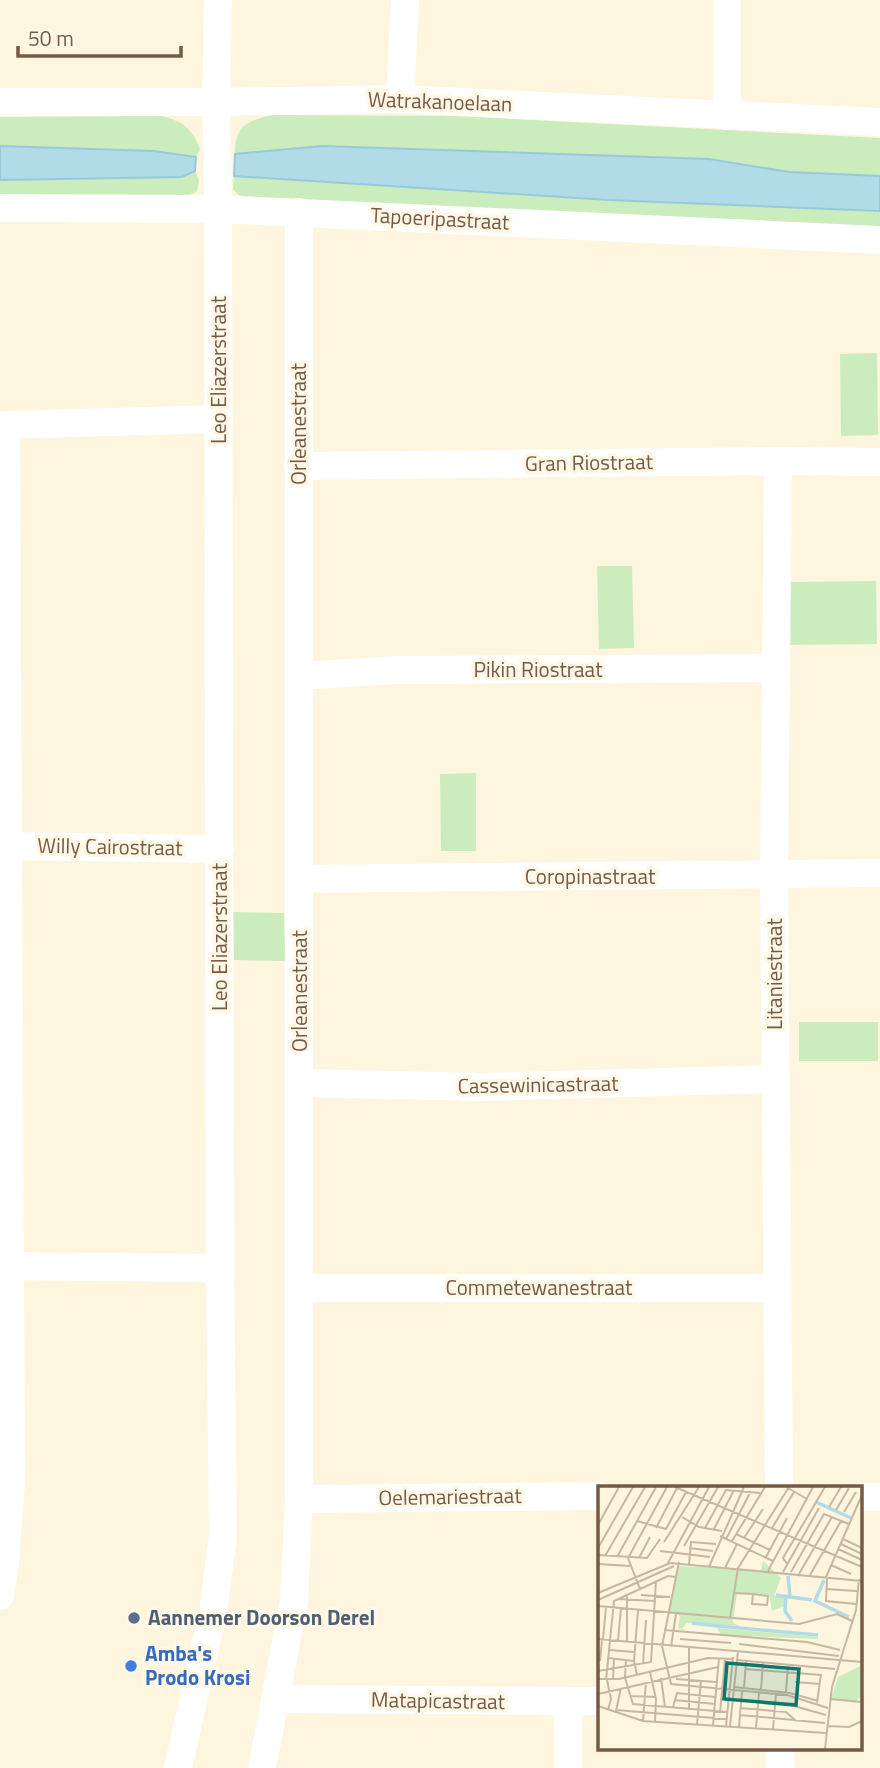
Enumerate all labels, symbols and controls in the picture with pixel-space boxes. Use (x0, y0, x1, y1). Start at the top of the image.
scale bar (18, 14, 180, 58)
text: 50 m (28, 22, 74, 54)
street label: Watrakanoelaan (367, 82, 513, 120)
street label: Tapoeripastraat (370, 198, 511, 238)
street label: Leo Eliazerstraat (202, 295, 234, 444)
street label: Orleanestraat (282, 362, 314, 485)
street label: Gran Riostraat (525, 445, 654, 479)
street label: Pikin Riostraat (473, 653, 603, 685)
street label: Willy Cairostraat (37, 829, 183, 863)
street label: Coropinastraat (525, 860, 656, 892)
street label: Leo Eliazerstraat (203, 862, 235, 1011)
street label: Litaniestraat (758, 917, 790, 1030)
street label: Orleanestraat (283, 929, 315, 1052)
street label: Cassewinicastraat (457, 1067, 619, 1101)
street label: Commetewanestraat (446, 1271, 633, 1303)
street label: Oelemariestraat (378, 1479, 523, 1513)
inset map (598, 1486, 862, 1750)
place label: Aannemer Doorson Derel (148, 1601, 375, 1633)
marker: Aannemer Doorson Derel (126, 1610, 142, 1626)
place label: Amba's Prodo Krosi (145, 1637, 250, 1693)
marker: Amba's Prodo Krosi (123, 1658, 139, 1674)
street label: Matapicastraat (371, 1683, 506, 1717)

